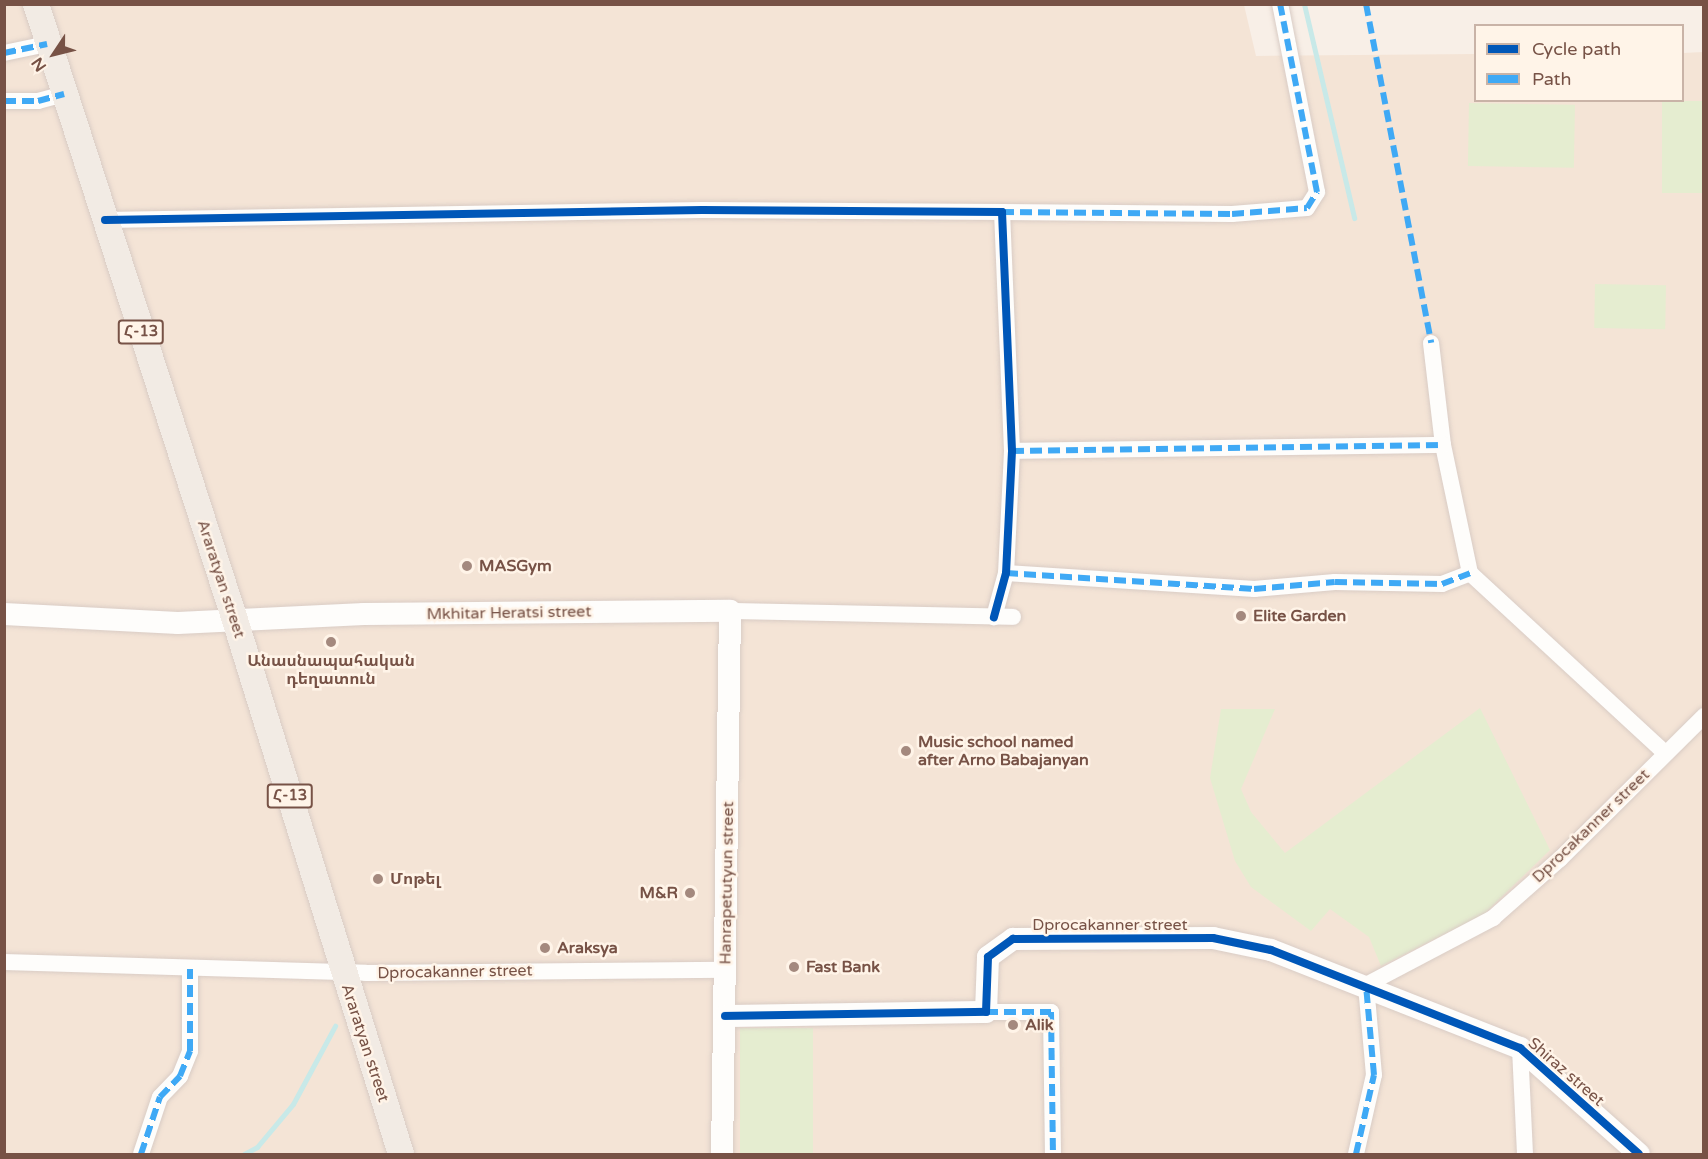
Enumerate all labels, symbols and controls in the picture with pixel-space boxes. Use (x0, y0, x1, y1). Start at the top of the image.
north arrow (24, 24, 84, 84)
legend (1474, 24, 1684, 102)
text: Cycle path (1532, 38, 1621, 60)
text: N (27, 53, 51, 75)
text: Path (1532, 68, 1571, 90)
road number: Հ-13 (117, 320, 165, 344)
street label: Araratyan street (193, 517, 249, 641)
place label: MASGym (479, 556, 552, 576)
marker: MASGym (460, 559, 474, 573)
street label: Mkhitar Heratsi street (426, 602, 592, 624)
place label: Elite Garden (1253, 606, 1346, 626)
marker: Elite Garden (1234, 609, 1248, 623)
marker: Անասնապահական դեղատուն (324, 635, 338, 649)
place label: Անասնապահական դեղատուն (247, 651, 415, 689)
place label: Music school named after Arno Babajanyan (918, 732, 1089, 770)
marker: Music school named after Arno Babajanyan (899, 744, 913, 758)
street label: Dprocakanner street (1528, 765, 1654, 887)
road number: Հ-13 (266, 784, 314, 808)
street label: Hanrapetutyun street (716, 801, 738, 965)
place label: Մոթել (390, 869, 441, 889)
marker: Մոթել (371, 872, 385, 886)
place label: M&R (639, 883, 678, 903)
marker: M&R (683, 886, 697, 900)
street label: Dprocakanner street (1032, 915, 1188, 935)
place label: Araksya (557, 938, 618, 958)
marker: Araksya (538, 941, 552, 955)
place label: Fast Bank (806, 957, 880, 977)
marker: Fast Bank (787, 960, 801, 974)
street label: Dprocakanner street (377, 961, 533, 983)
street label: Araratyan street (337, 981, 393, 1105)
place label: Alik (1025, 1015, 1054, 1035)
marker: Alik (1006, 1018, 1020, 1032)
street label: Shiraz street (1524, 1034, 1608, 1110)

